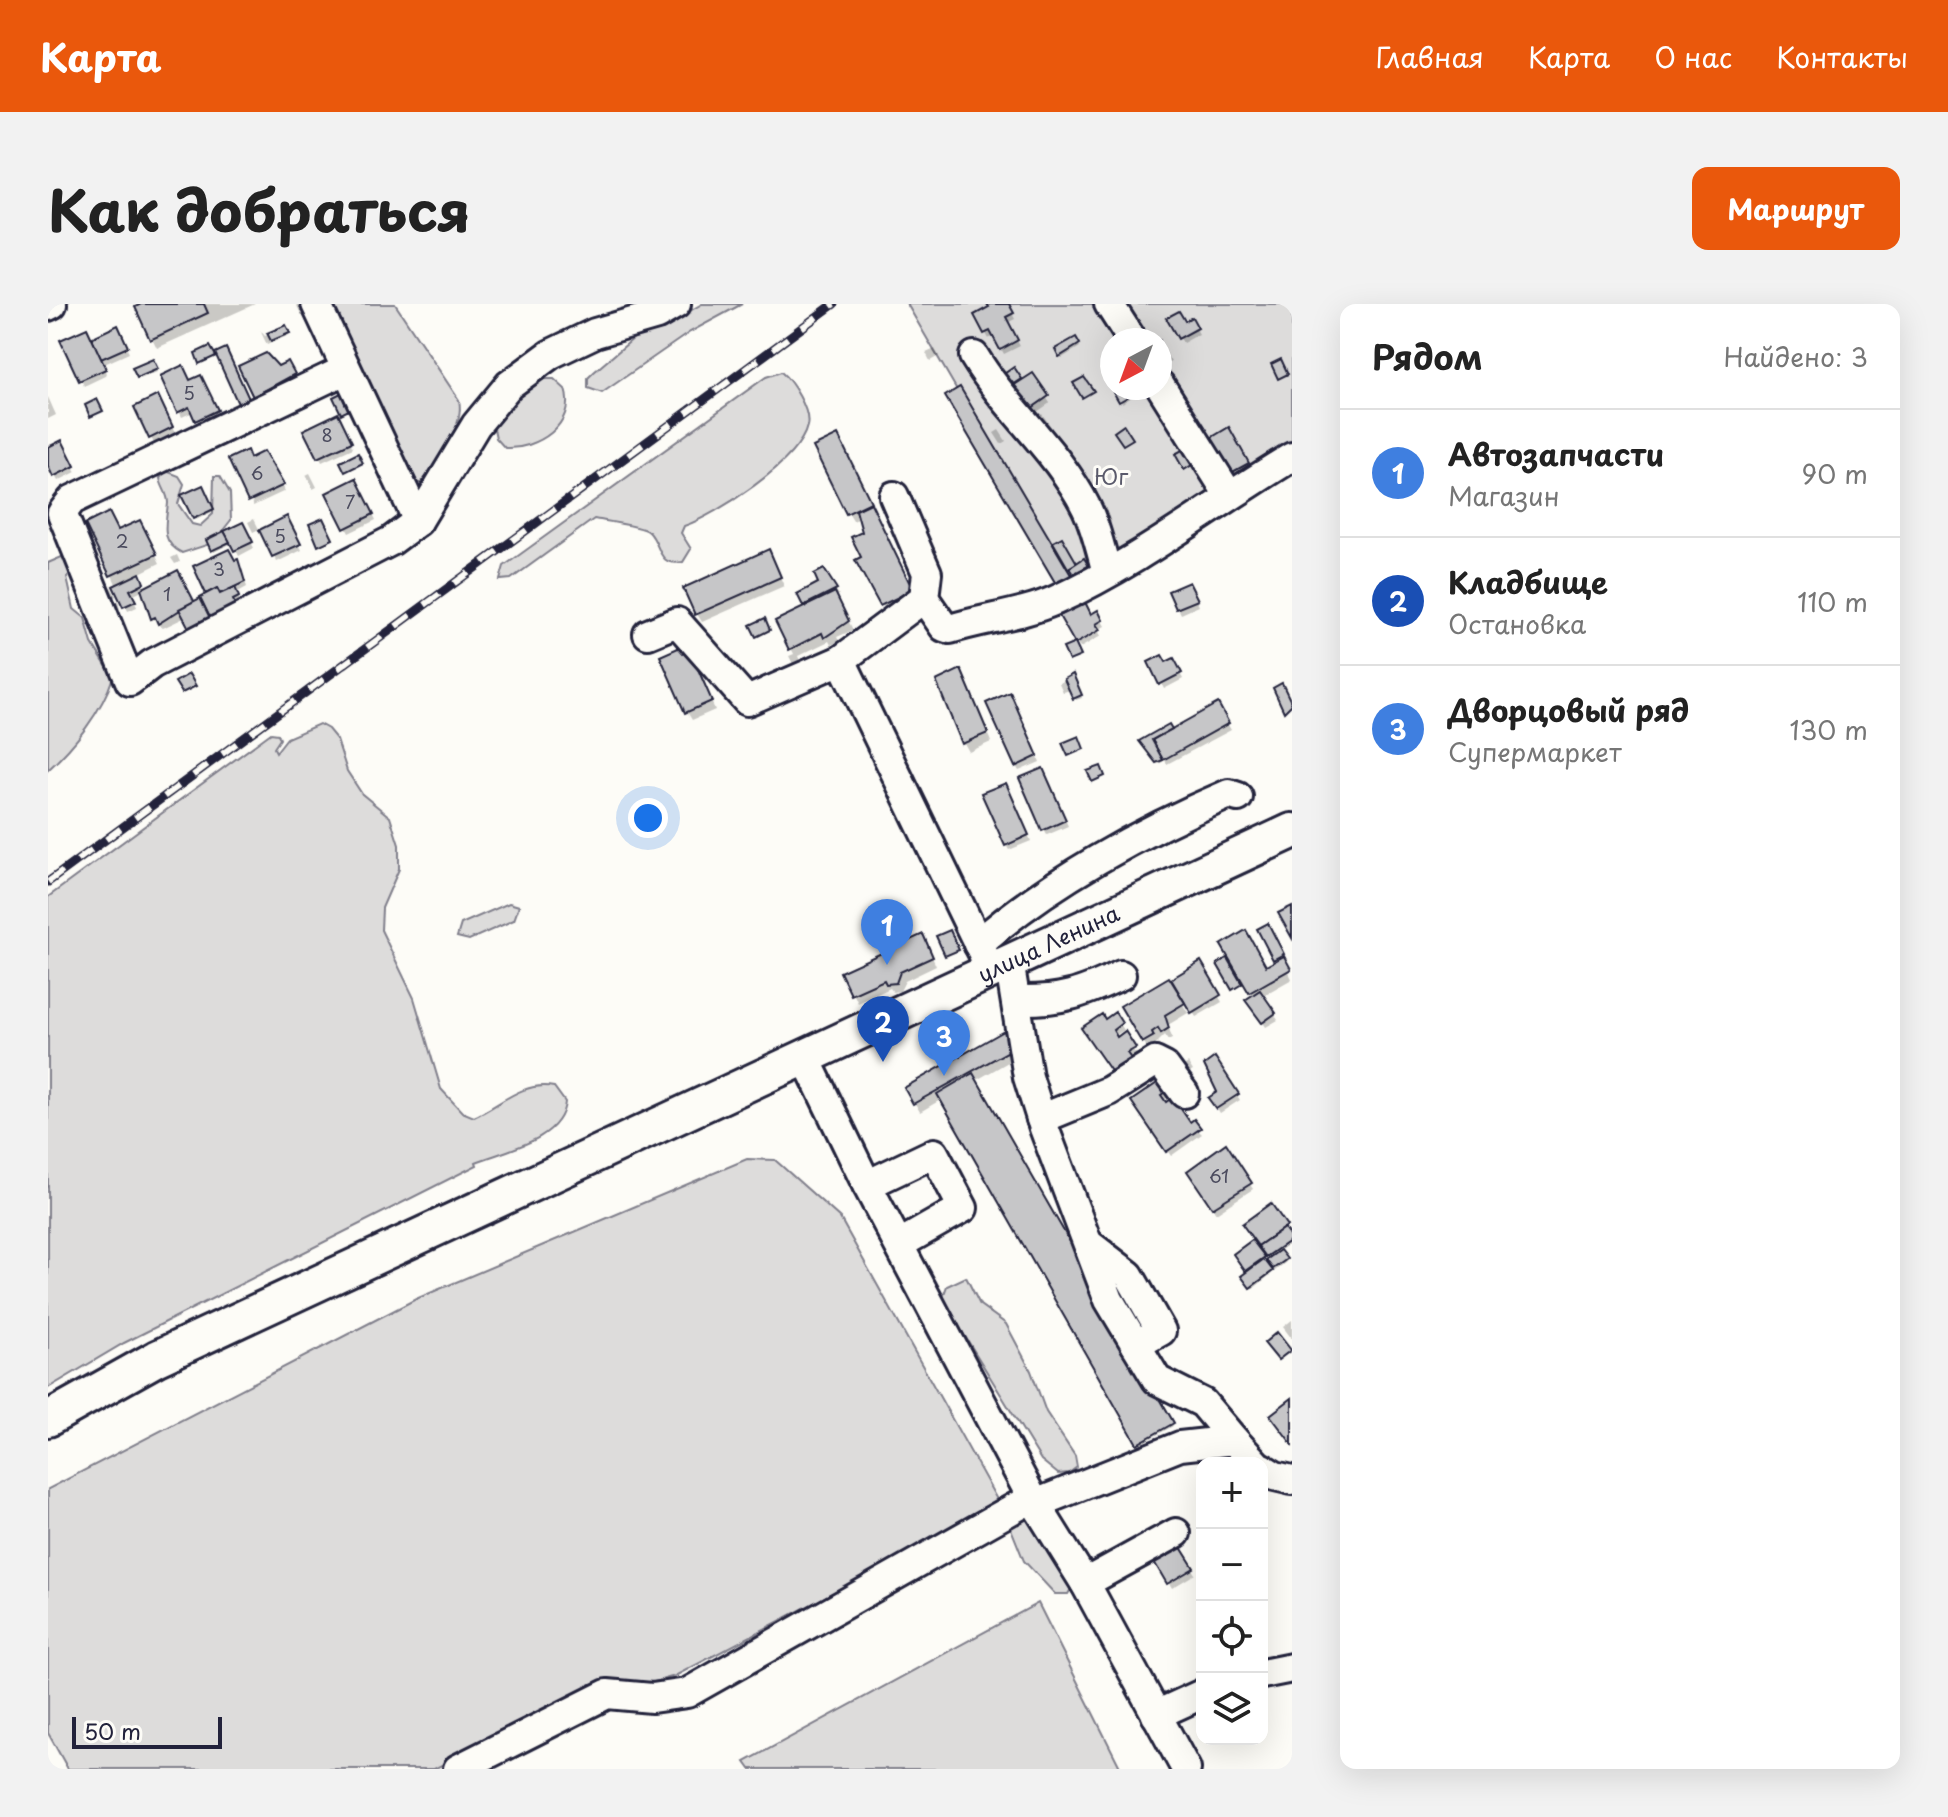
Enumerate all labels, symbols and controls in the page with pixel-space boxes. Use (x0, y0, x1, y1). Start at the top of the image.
text: Карта (40, 28, 162, 85)
text: Главная (1376, 35, 1484, 78)
text: Карта (1528, 35, 1610, 78)
text: О нас (1654, 35, 1732, 78)
text: Контакты (1776, 35, 1908, 78)
text: Как добраться (48, 166, 471, 251)
button: Маршрут (1692, 167, 1900, 250)
north arrow (1100, 328, 1172, 400)
text: Рядом (1372, 330, 1483, 382)
text: Найдено: 3 (1724, 337, 1868, 376)
house number: 5 (183, 379, 195, 406)
house number: 8 (321, 421, 333, 448)
text: Автозапчасти (1448, 431, 1664, 476)
text: 1 (1392, 454, 1404, 493)
text: 90 m (1801, 454, 1868, 493)
house number: 6 (251, 459, 263, 486)
park label: Юг (1094, 459, 1129, 492)
text: Магазин (1448, 476, 1559, 515)
house number: 7 (345, 488, 355, 515)
house number: 5 (274, 522, 286, 549)
house number: 2 (116, 527, 128, 554)
house number: 3 (213, 555, 225, 582)
text: Кладбище (1448, 559, 1608, 604)
house number: 1 (163, 580, 171, 607)
text: 2 (1389, 582, 1407, 621)
text: 110 m (1797, 582, 1868, 621)
text: Остановка (1448, 604, 1586, 643)
text: Дворцовый ряд (1448, 687, 1689, 732)
text: 3 (1389, 710, 1407, 749)
text: 130 m (1789, 710, 1868, 749)
text: Супермаркет (1448, 732, 1622, 771)
your location (628, 798, 668, 838)
street label: улица Ленина (972, 895, 1124, 990)
pin: 1 (861, 899, 913, 965)
pin: 2 (857, 996, 909, 1062)
pin: 3 (918, 1010, 970, 1076)
house number: 61 (1209, 1162, 1229, 1189)
map controls (1196, 1457, 1268, 1745)
button: + (1196, 1457, 1268, 1529)
button: − (1196, 1529, 1268, 1601)
button: locate (1196, 1601, 1268, 1673)
button: layers (1196, 1673, 1268, 1745)
scale bar (72, 1713, 222, 1749)
text: 50 m (84, 1714, 141, 1747)

